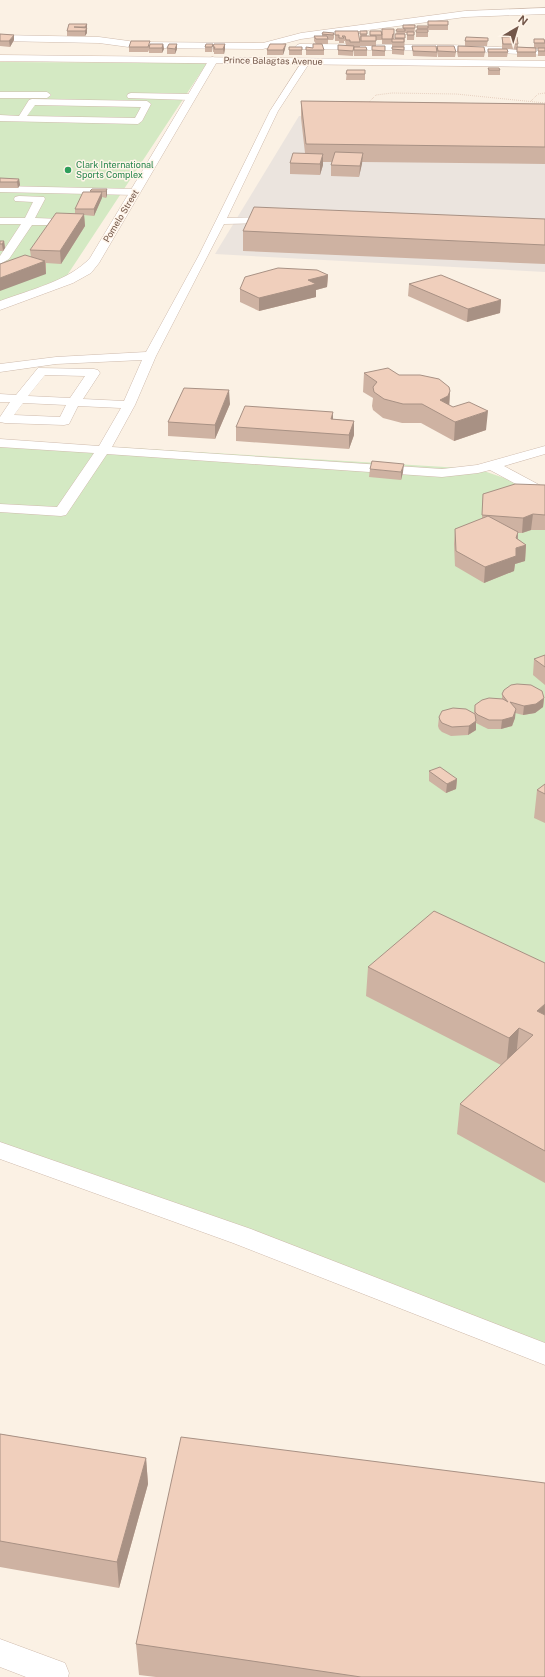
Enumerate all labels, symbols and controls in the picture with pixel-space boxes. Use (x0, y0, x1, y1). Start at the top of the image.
north arrow (497, 8, 537, 48)
text: N (516, 13, 530, 27)
street label: Prince Balagtas Avenue (223, 54, 323, 67)
place label: Clark International Sports Complex (76, 159, 154, 180)
marker: Clark International Sports Complex (63, 165, 73, 175)
street label: Pomelo Street (100, 187, 141, 244)

